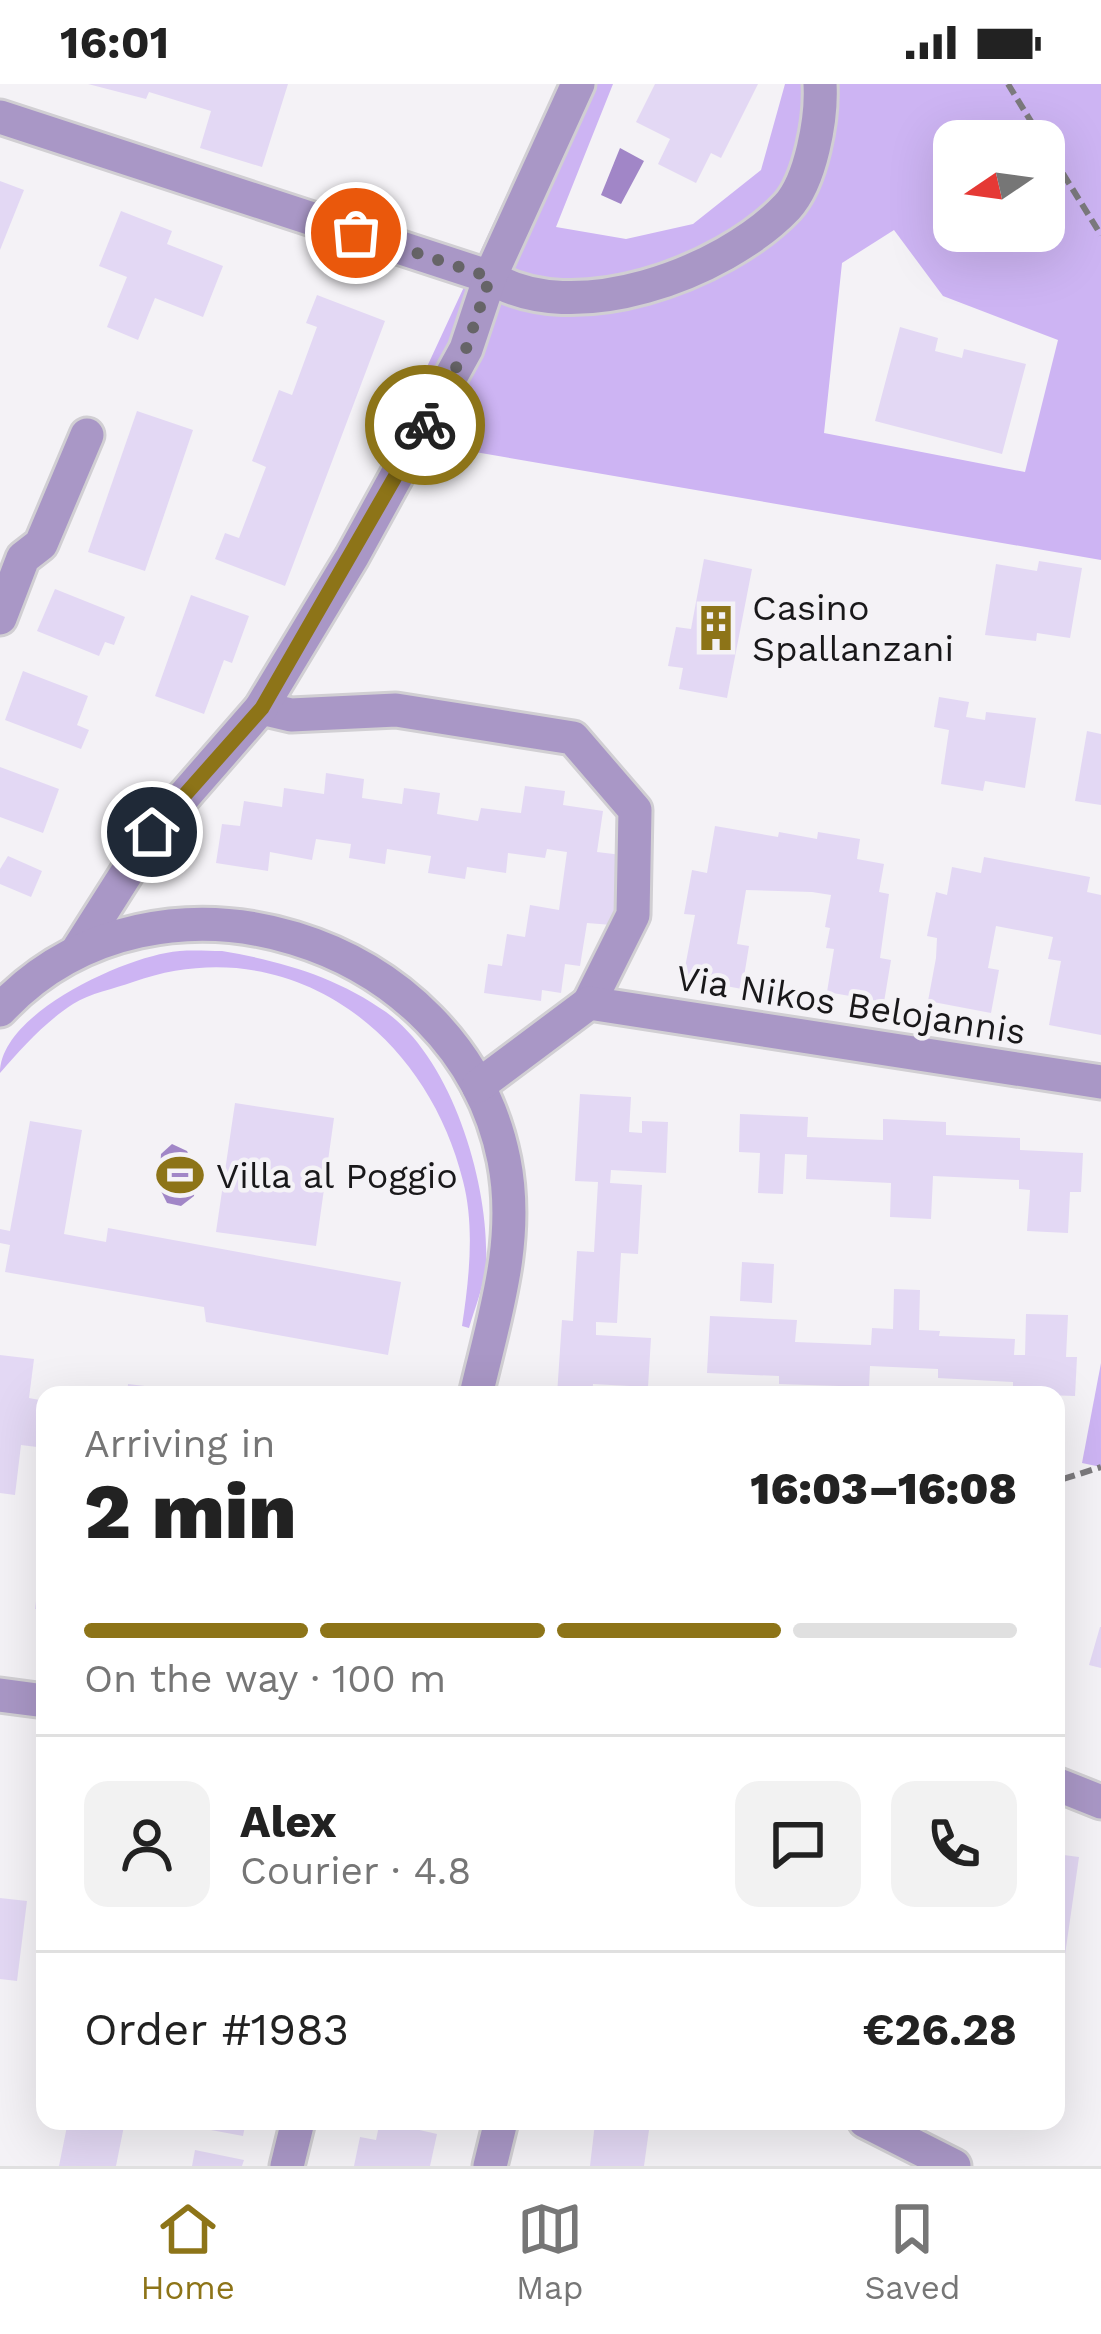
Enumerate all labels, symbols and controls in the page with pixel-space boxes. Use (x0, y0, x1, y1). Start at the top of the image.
text: 16:01 (60, 16, 169, 69)
north arrow (933, 120, 1065, 252)
map controls (933, 120, 1065, 252)
pin (305, 182, 407, 284)
icon: bag (323, 200, 389, 266)
courier (365, 365, 485, 485)
icon: bike (392, 392, 458, 458)
place label: Casino Spallanzani (752, 587, 954, 670)
building icon: Casino Spallanzani (691, 603, 741, 653)
pin (101, 781, 203, 883)
icon: home (119, 799, 185, 865)
street label: Via Nikos Belojannis (673, 957, 1029, 1053)
sports icon: Villa al Poggio (155, 1150, 205, 1200)
place label: Villa al Poggio (216, 1155, 458, 1197)
text: Arriving in (84, 1421, 275, 1466)
text: 16:03–16:08 (750, 1462, 1017, 1515)
text: 2 min (84, 1465, 297, 1557)
text: On the way · 100 m (84, 1656, 446, 1701)
button: person (84, 1781, 210, 1907)
button: chat (735, 1781, 861, 1907)
button: phone (891, 1781, 1017, 1907)
text: Alex (240, 1795, 337, 1848)
text: Courier · 4.8 (240, 1848, 471, 1893)
text: Order #1983 (84, 2003, 349, 2056)
text: €26.28 (863, 2003, 1017, 2056)
tab: Home (141, 2196, 235, 2307)
tab: Map (516, 2196, 583, 2307)
tab: Saved (865, 2196, 960, 2307)

